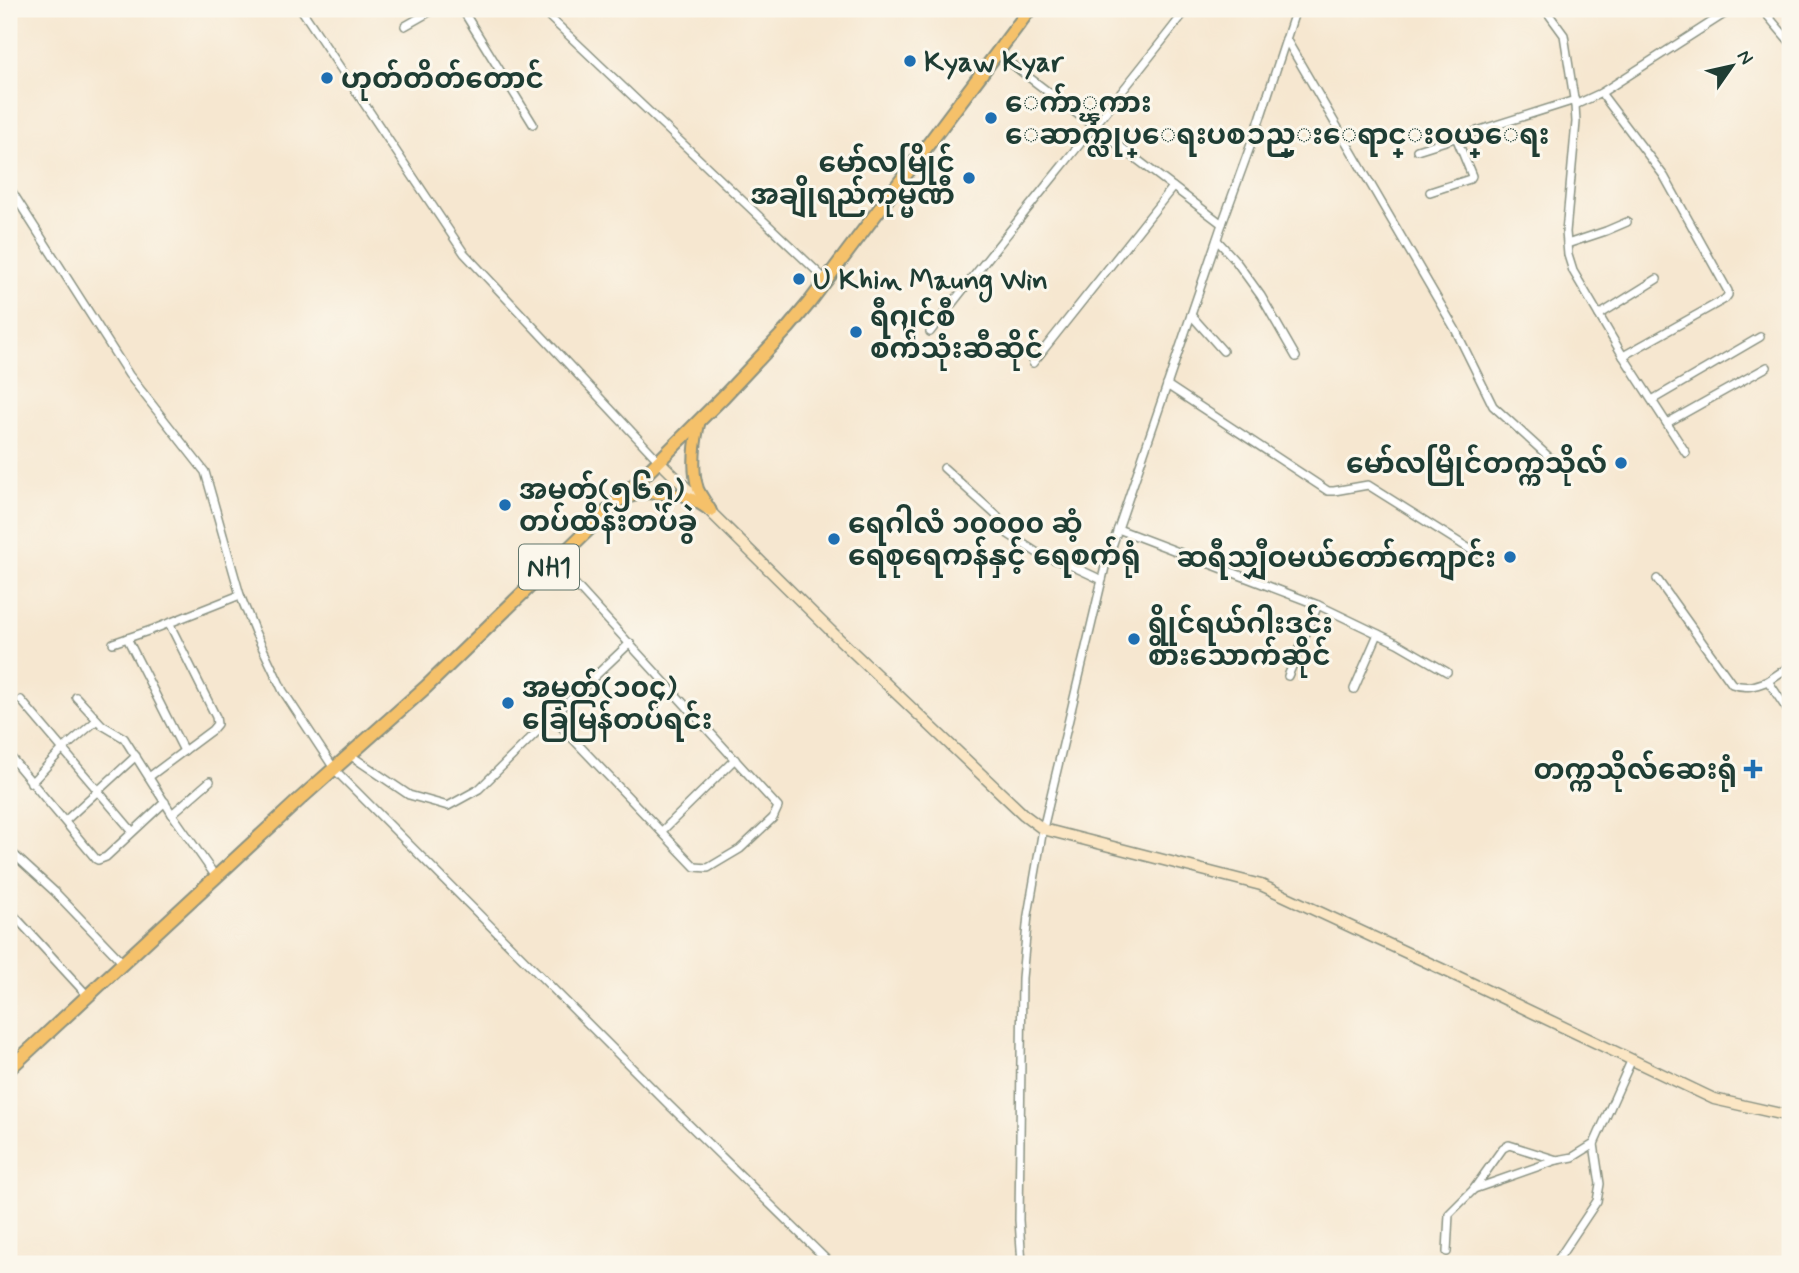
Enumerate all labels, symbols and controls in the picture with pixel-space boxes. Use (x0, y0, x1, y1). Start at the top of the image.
north arrow (1698, 32, 1768, 102)
place label: Kyaw Kyar (924, 45, 1065, 82)
text: N (1731, 45, 1759, 70)
marker: Kyaw Kyar (902, 53, 918, 69)
place label: ဟုတ်တိတ်တောင် (341, 59, 544, 101)
marker: ဟုတ်တိတ်တောင် (319, 70, 335, 86)
place label: ေက်ာ္ၾကား ေဆာက္လုပ္ေရးပစၥည္းေရာင္းဝယ္ေရး (1005, 83, 1549, 158)
marker: ေက်ာ္ၾကား ေဆာက္လုပ္ေရးပစၥည္းေရာင္းဝယ္ေရး (983, 110, 999, 126)
place label: မော်လမြိုင် အချိုရည်ကုမ္မဏီ (750, 143, 955, 218)
marker: မော်လမြိုင် အချိုရည်ကုမ္မဏီ (961, 170, 977, 186)
place label: U Khin Maung Win (813, 263, 1048, 303)
marker: U Khin Maung Win (791, 271, 807, 287)
place label: ရီဂျင်စီ စက်သုံးဆီဆိုင် (870, 297, 1043, 371)
marker: ရီဂျင်စီ စက်သုံးဆီဆိုင် (848, 324, 864, 340)
place label: မော်လမြိုင်တက္ကသိုလ် (1346, 444, 1607, 486)
marker: မော်လမြိုင်တက္ကသိုလ် (1613, 455, 1629, 471)
place label: အမှတ်(၅၆၅) တပ်ထိန်းတပ်ခွဲ (519, 469, 697, 544)
marker: အမှတ်(၅၆၅) တပ်ထိန်းတပ်ခွဲ (497, 497, 513, 513)
place label: ရေဂါလံ ၁၀၀၀၀ ဆံ့ ရေစုရေကန်နှင့် ရေစက်ရုံ (848, 504, 1141, 578)
marker: ရေဂါလံ ၁၀၀၀၀ ဆံ့ ရေစုရေကန်နှင့် ရေစက်ရုံ (826, 531, 842, 547)
place label: ဆရီသျှီဝမယ်တော်ကျောင်း (1176, 538, 1496, 581)
road number: NH1 (519, 544, 579, 590)
marker: ဆရီသျှီဝမယ်တော်ကျောင်း (1502, 549, 1518, 565)
place label: ရွိုင်ရယ်ဂါးဒင်း စားသောက်ဆိုင် (1148, 604, 1333, 678)
marker: ရွိုင်ရယ်ဂါးဒင်း စားသောက်ဆိုင် (1126, 631, 1142, 647)
place label: အမှတ်(၁၀၄) ခြေမြန်တပ်ရင်း (522, 668, 712, 742)
marker: အမှတ်(၁၀၄) ခြေမြန်တပ်ရင်း (500, 695, 516, 711)
place label: တက္ကသိုလ်ဆေးရုံ (1533, 750, 1737, 792)
marker: တက္ကသိုလ်ဆေးရုံ (1743, 759, 1763, 779)

